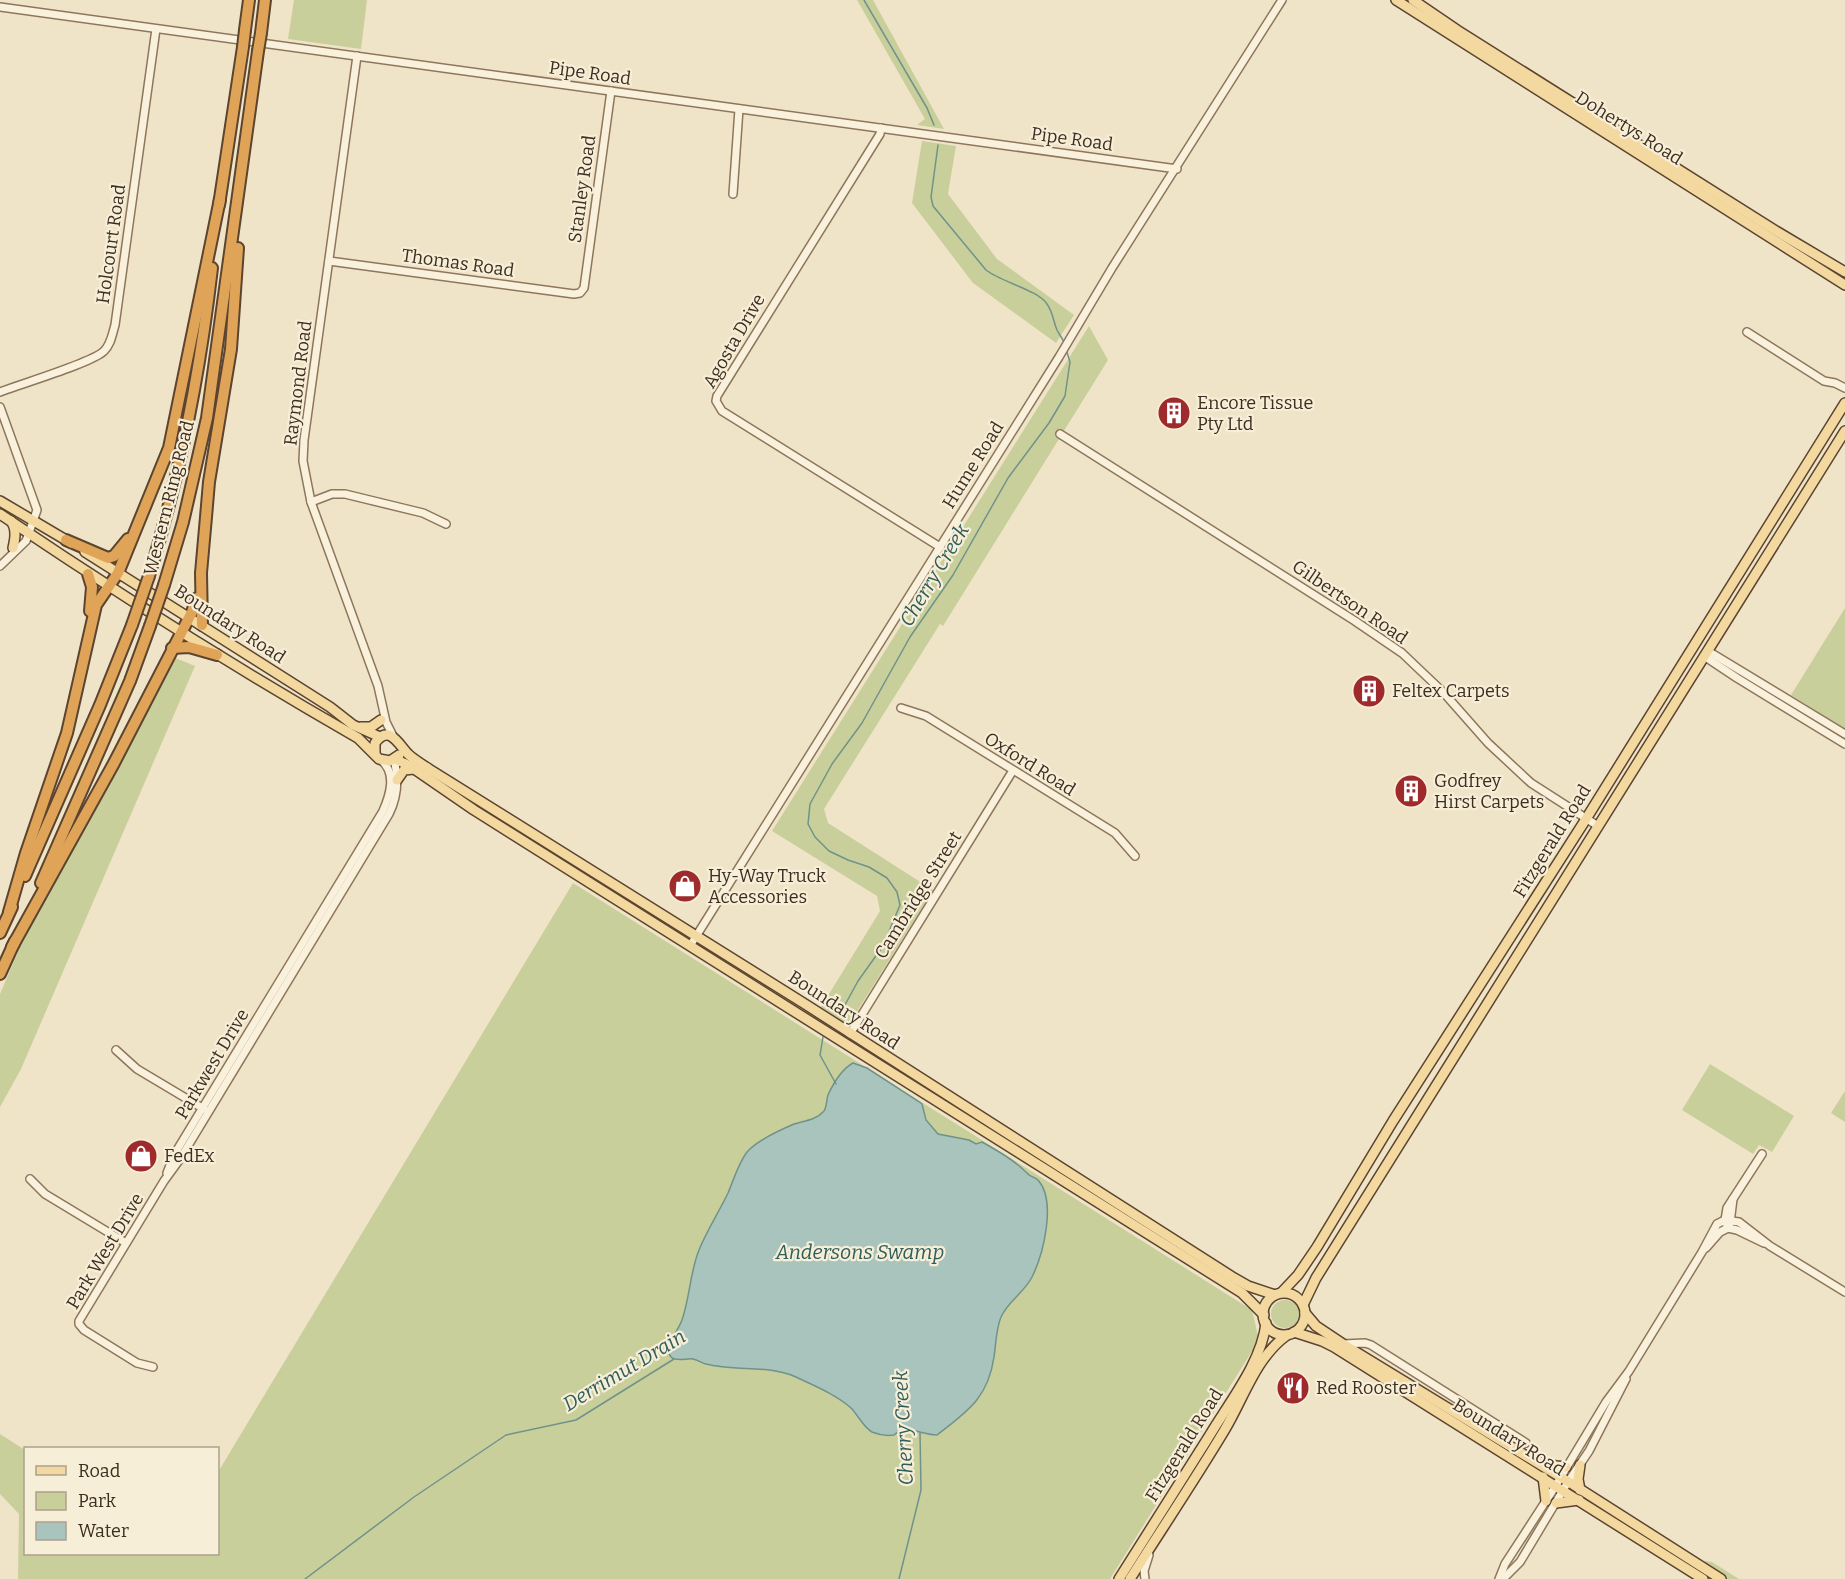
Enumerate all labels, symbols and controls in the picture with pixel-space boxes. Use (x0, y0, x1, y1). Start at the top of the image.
street label: Pipe Road (548, 56, 633, 90)
street label: Dohertys Road (1571, 86, 1687, 170)
street label: Pipe Road (1030, 122, 1115, 156)
street label: Stanley Road (564, 134, 600, 244)
street label: Holcourt Road (92, 183, 130, 305)
street label: Thomas Road (400, 244, 516, 282)
street label: Agosta Drive (698, 290, 770, 392)
street label: Raymond Road (279, 319, 317, 447)
place label: Encore Tissue Pty Ltd (1197, 392, 1313, 435)
building icon: Encore Tissue Pty Ltd (1156, 395, 1192, 431)
street label: Hume Road (938, 417, 1009, 513)
street label: Western Ring Road (139, 418, 199, 578)
water label: Cherry Creek (894, 519, 974, 630)
street label: Gilbertson Road (1288, 555, 1412, 649)
street label: Boundary Road (170, 580, 290, 668)
building icon: Feltex Carpets (1351, 673, 1387, 709)
place label: Feltex Carpets (1392, 680, 1510, 702)
street label: Oxford Road (980, 727, 1080, 801)
place label: Godfrey Hirst Carpets (1434, 770, 1544, 813)
building icon: Godfrey Hirst Carpets (1393, 773, 1429, 809)
street label: Fitzgerald Road (1508, 780, 1596, 902)
street label: Cambridge Street (870, 827, 966, 963)
place label: Hy-Way Truck Accessories (708, 865, 827, 908)
shop icon: Hy-Way Truck Accessories (667, 868, 703, 904)
street label: Boundary Road (784, 966, 904, 1054)
street label: Parkwest Drive (170, 1005, 254, 1123)
shop icon: FedEx (123, 1138, 159, 1174)
place label: FedEx (164, 1145, 214, 1167)
street label: Park West Drive (62, 1189, 148, 1313)
water label: Andersons Swamp (775, 1240, 944, 1264)
water label: Derrimut Drain (558, 1324, 690, 1416)
water label: Cherry Creek (888, 1370, 918, 1486)
restaurant icon: Red Rooster (1275, 1370, 1311, 1406)
place label: Red Rooster (1316, 1377, 1416, 1399)
street label: Fitzgerald Road (1140, 1384, 1228, 1506)
street label: Boundary Road (1449, 1394, 1569, 1480)
legend (24, 1447, 219, 1555)
text: Road (78, 1460, 121, 1482)
text: Park (78, 1490, 117, 1512)
text: Water (78, 1520, 129, 1542)

